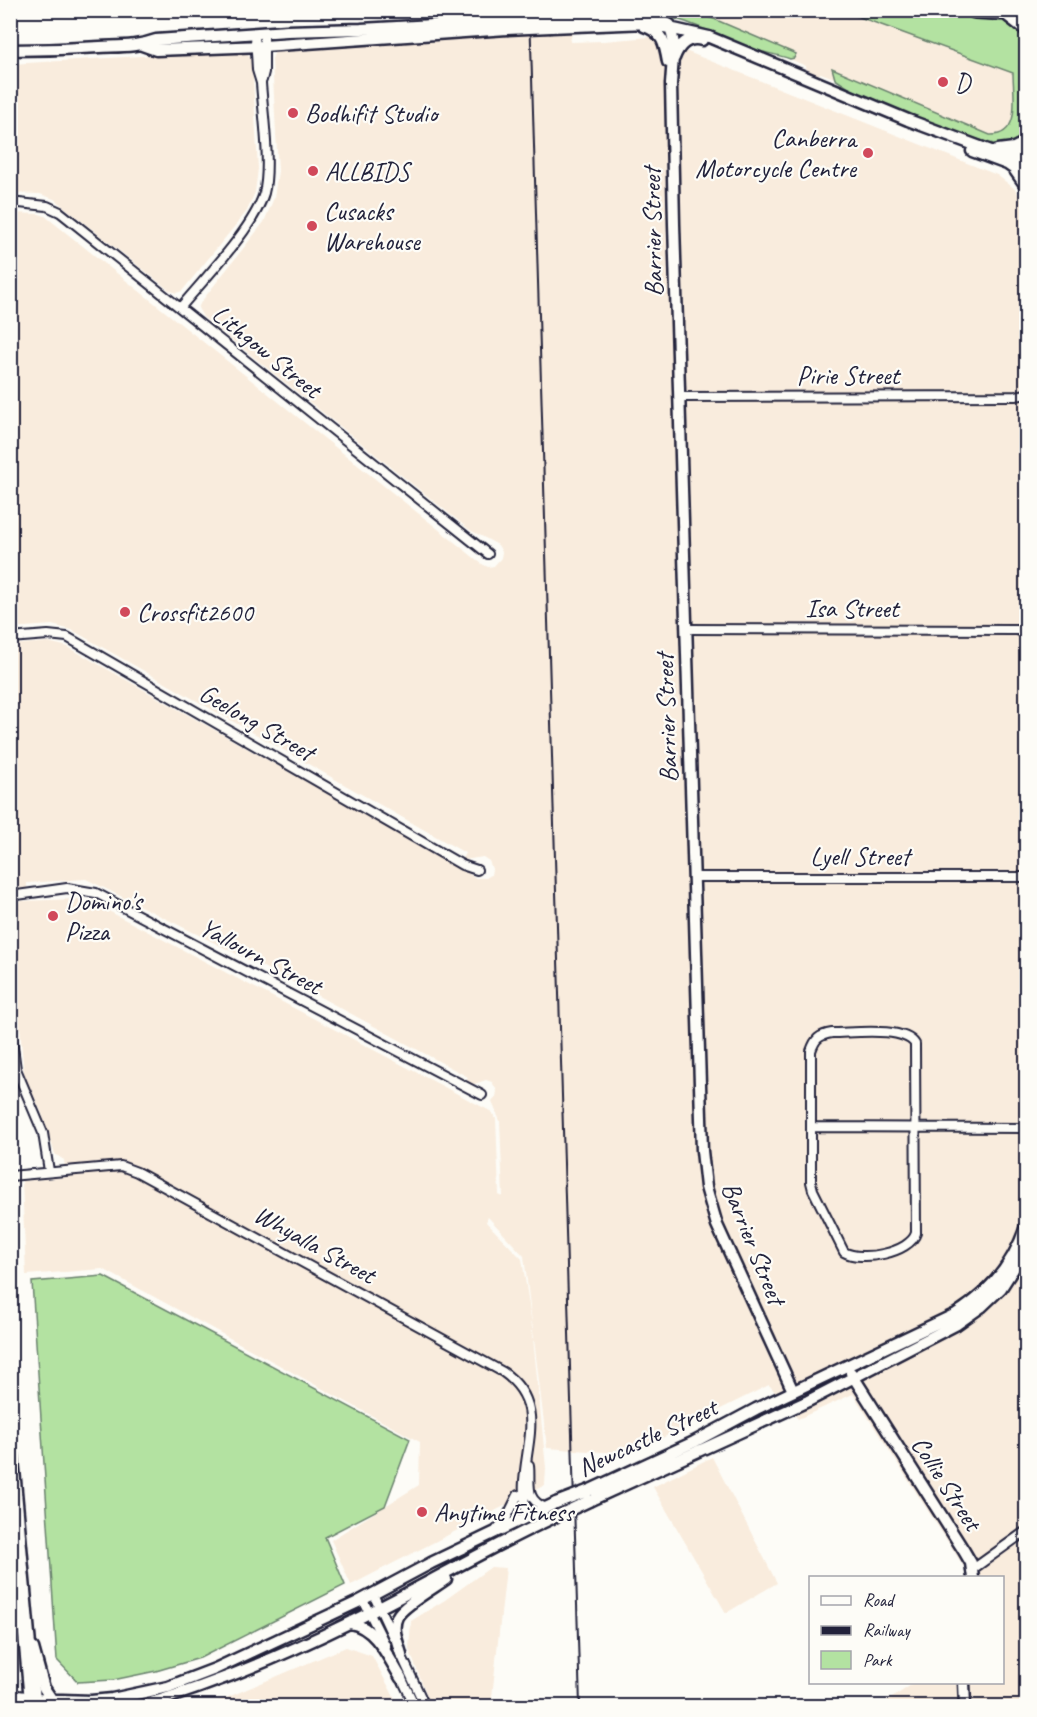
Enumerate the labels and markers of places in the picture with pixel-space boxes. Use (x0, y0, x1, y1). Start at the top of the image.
place label: D (955, 66, 972, 99)
marker: D (936, 75, 950, 89)
place label: Bodhifit Studio (305, 97, 440, 130)
marker: Bodhifit Studio (286, 106, 300, 120)
place label: Canberra Motorcycle Centre (695, 122, 858, 185)
marker: Canberra Motorcycle Centre (861, 146, 875, 160)
place label: ALLBIDS (325, 155, 413, 188)
marker: ALLBIDS (306, 164, 320, 178)
place label: Cusacks Warehouse (324, 195, 421, 258)
marker: Cusacks Warehouse (305, 219, 319, 233)
place label: Crossfit2600 (137, 596, 255, 629)
marker: Crossfit2600 (118, 605, 132, 619)
place label: Domino's Pizza (65, 885, 144, 948)
marker: Domino's Pizza (46, 909, 60, 923)
place label: Anytime Fitness (434, 1496, 575, 1529)
marker: Anytime Fitness (415, 1505, 429, 1519)

